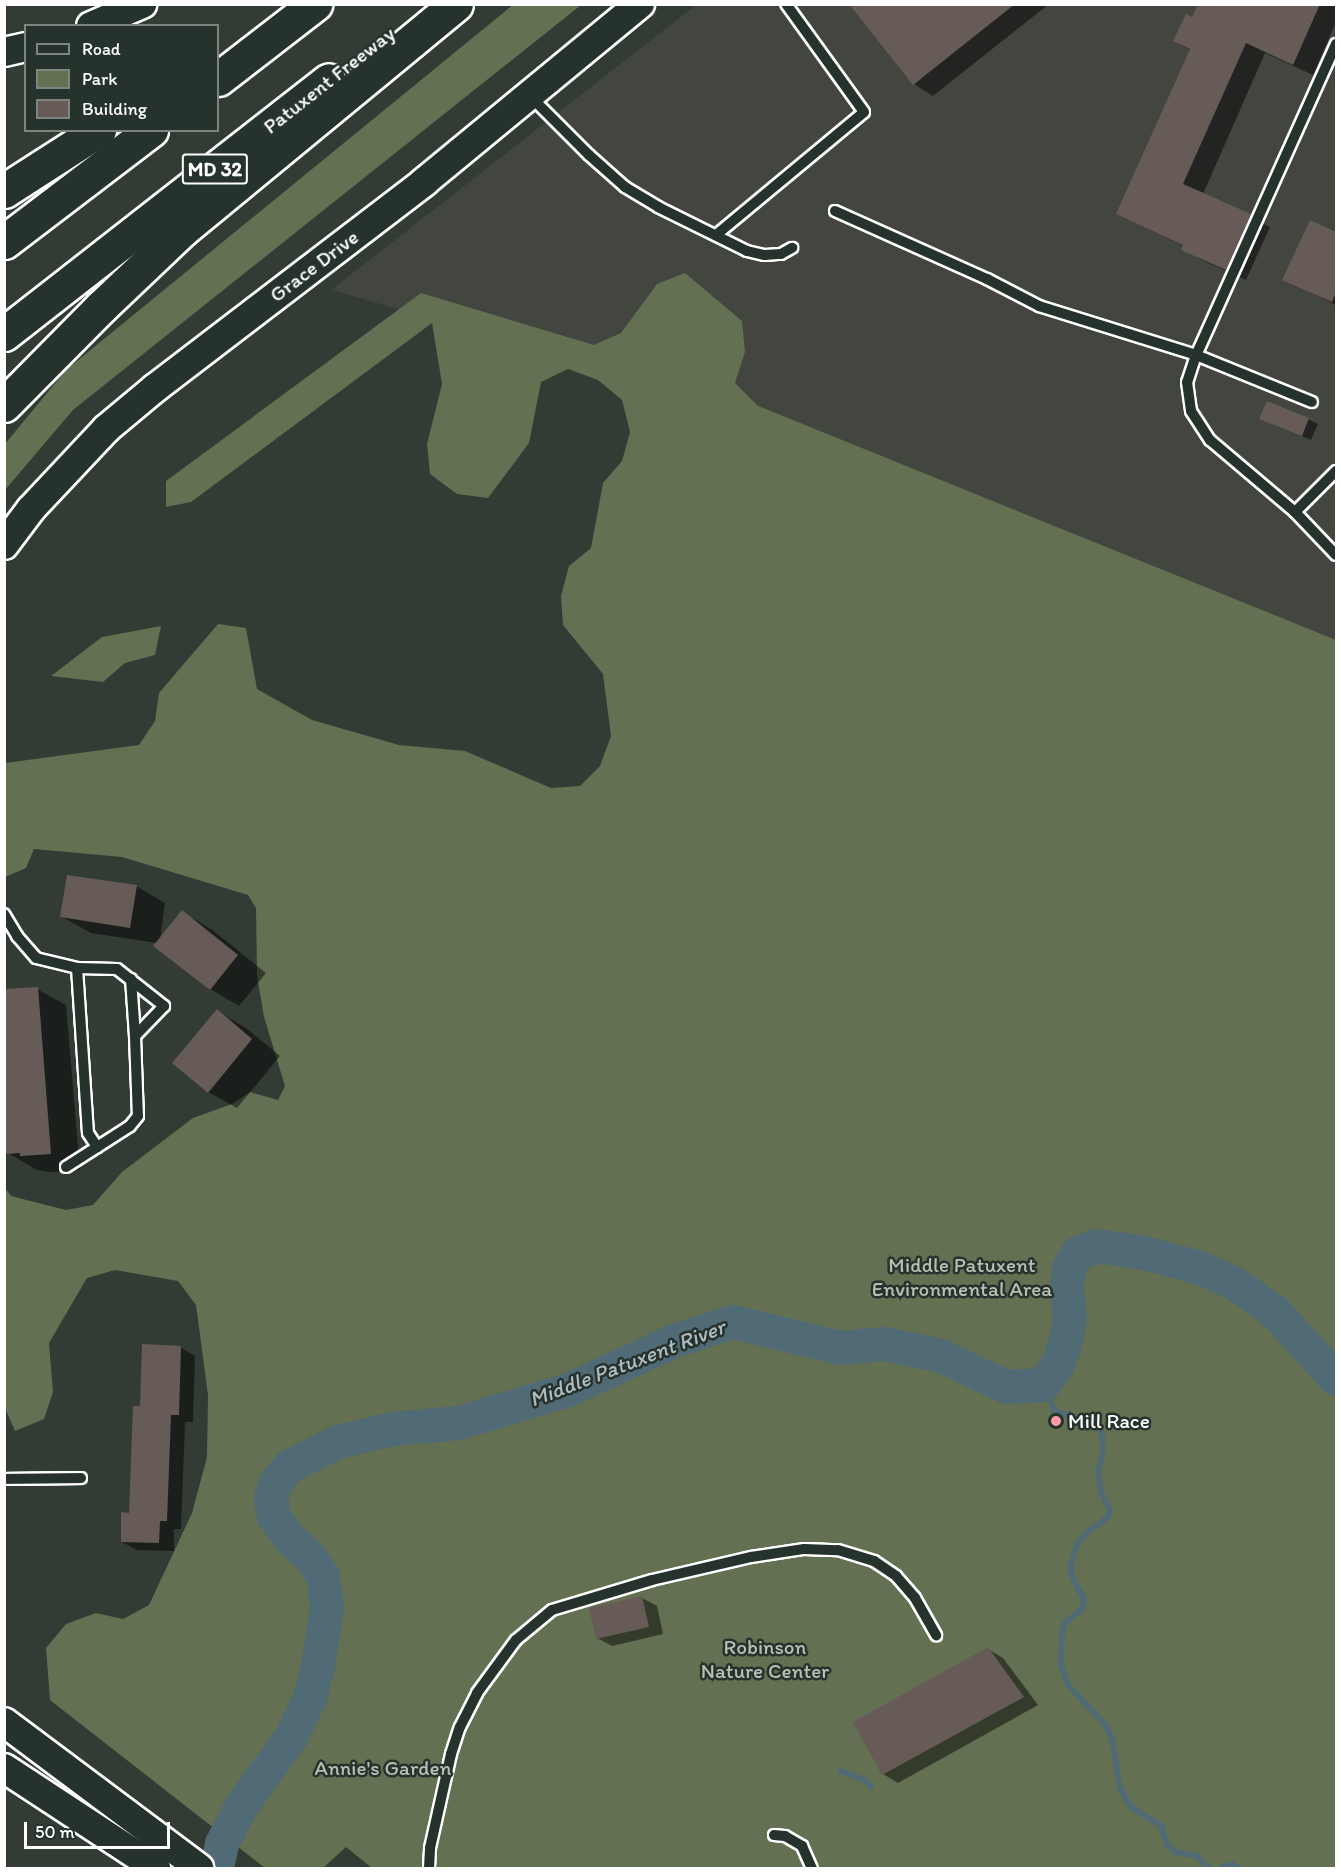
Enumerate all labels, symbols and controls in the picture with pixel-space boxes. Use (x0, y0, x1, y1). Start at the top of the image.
street label: Patuxent Freeway (258, 21, 400, 139)
legend (24, 24, 219, 132)
text: Road (82, 38, 121, 60)
text: Park (82, 68, 117, 90)
text: Building (82, 98, 147, 120)
road number: MD 32 (180, 152, 250, 186)
street label: Grace Drive (264, 224, 364, 308)
park label: Middle Patuxent Environmental Area (872, 1252, 1052, 1302)
water label: Middle Patuxent River (526, 1314, 728, 1412)
place label: Mill Race (1068, 1408, 1150, 1434)
marker: Mill Race (1049, 1414, 1063, 1428)
park label: Robinson Nature Center (701, 1634, 829, 1684)
park label: Annie's Garden (315, 1755, 451, 1781)
scale bar (27, 1810, 172, 1848)
text: 50 m (35, 1821, 75, 1843)

